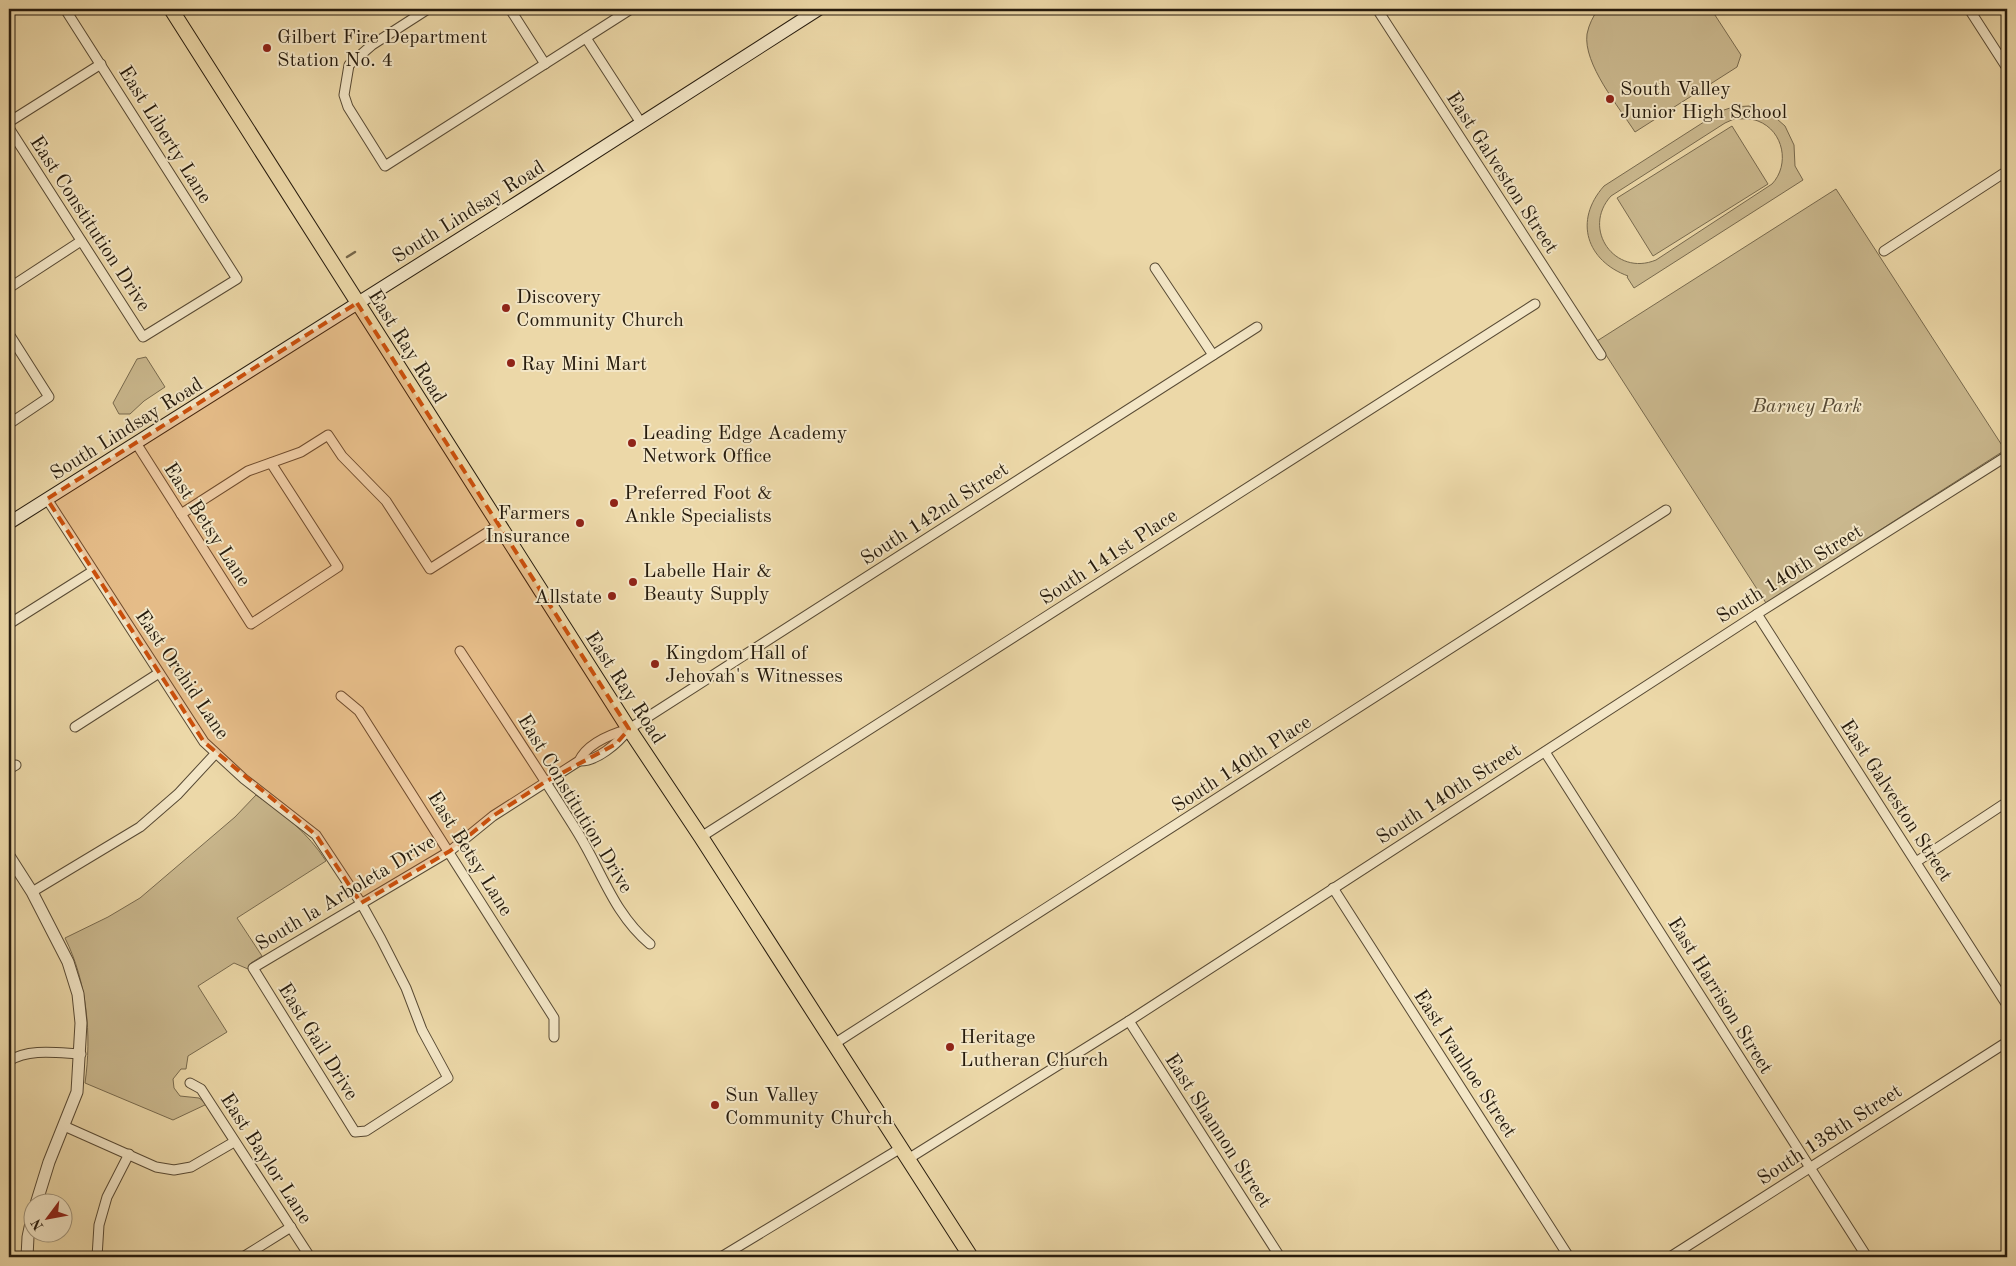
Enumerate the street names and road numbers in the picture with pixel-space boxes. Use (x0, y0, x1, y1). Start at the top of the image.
street label: East Liberty Lane (114, 63, 215, 207)
street label: East Galveston Street (1442, 89, 1561, 258)
street label: East Constitution Drive (25, 133, 153, 315)
street label: South Lindsay Road (389, 158, 549, 268)
street label: East Ray Road (363, 287, 449, 407)
street label: South Lindsay Road (47, 375, 207, 485)
street label: East Betsy Lane (159, 460, 254, 591)
street label: South 142nd Street (858, 460, 1012, 570)
street label: South 141st Place (1037, 506, 1181, 609)
street label: South 140th Street (1714, 522, 1866, 628)
street label: East Orchid Lane (131, 607, 232, 744)
street label: East Ray Road (581, 628, 668, 748)
street label: East Constitution Drive (513, 711, 636, 897)
street label: South 140th Place (1169, 712, 1315, 817)
street label: East Galveston Street (1836, 717, 1955, 886)
street label: South 140th Street (1373, 741, 1525, 849)
street label: East Betsy Lane (423, 788, 516, 920)
street label: South la Arboleta Drive (253, 832, 440, 955)
street label: East Harrison Street (1663, 914, 1776, 1078)
street label: East Gail Drive (273, 980, 361, 1104)
street label: East Ivanhoe Street (1409, 986, 1520, 1142)
street label: East Shannon Street (1160, 1051, 1274, 1212)
street label: South 138th Street (1754, 1082, 1906, 1190)
street label: East Baylor Lane (216, 1090, 315, 1228)

